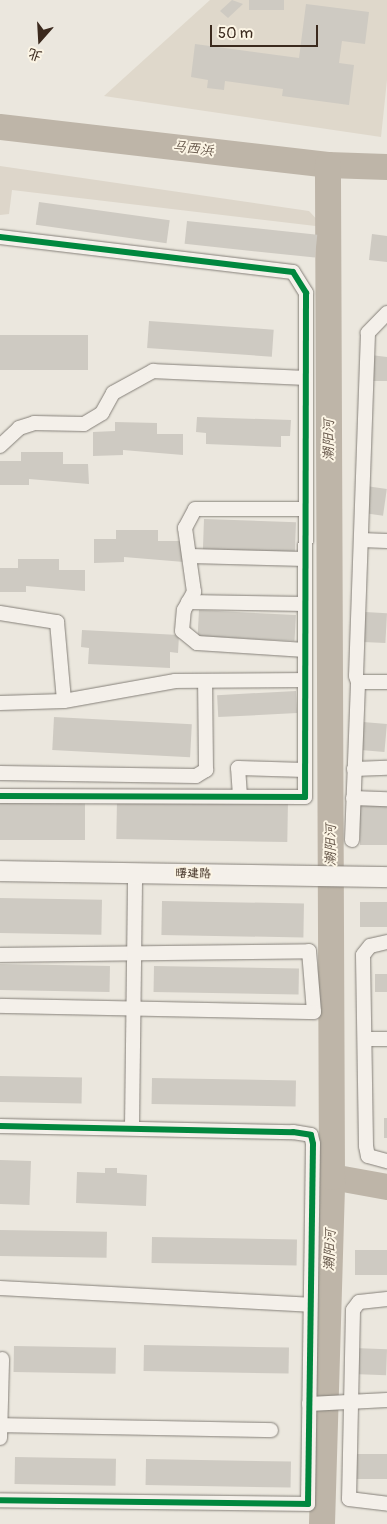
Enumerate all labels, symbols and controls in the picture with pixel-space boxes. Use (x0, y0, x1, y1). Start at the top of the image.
north arrow (15, 15, 65, 65)
scale bar (212, 15, 320, 47)
text: 50 m (218, 24, 253, 43)
text: 北 (26, 44, 44, 65)
water label: 马西浜 (171, 138, 215, 160)
water label: 潮阳河 (321, 419, 337, 461)
water label: 潮阳河 (323, 824, 339, 866)
street label: 曙建路 (175, 866, 211, 882)
water label: 潮阳河 (321, 1229, 339, 1271)

